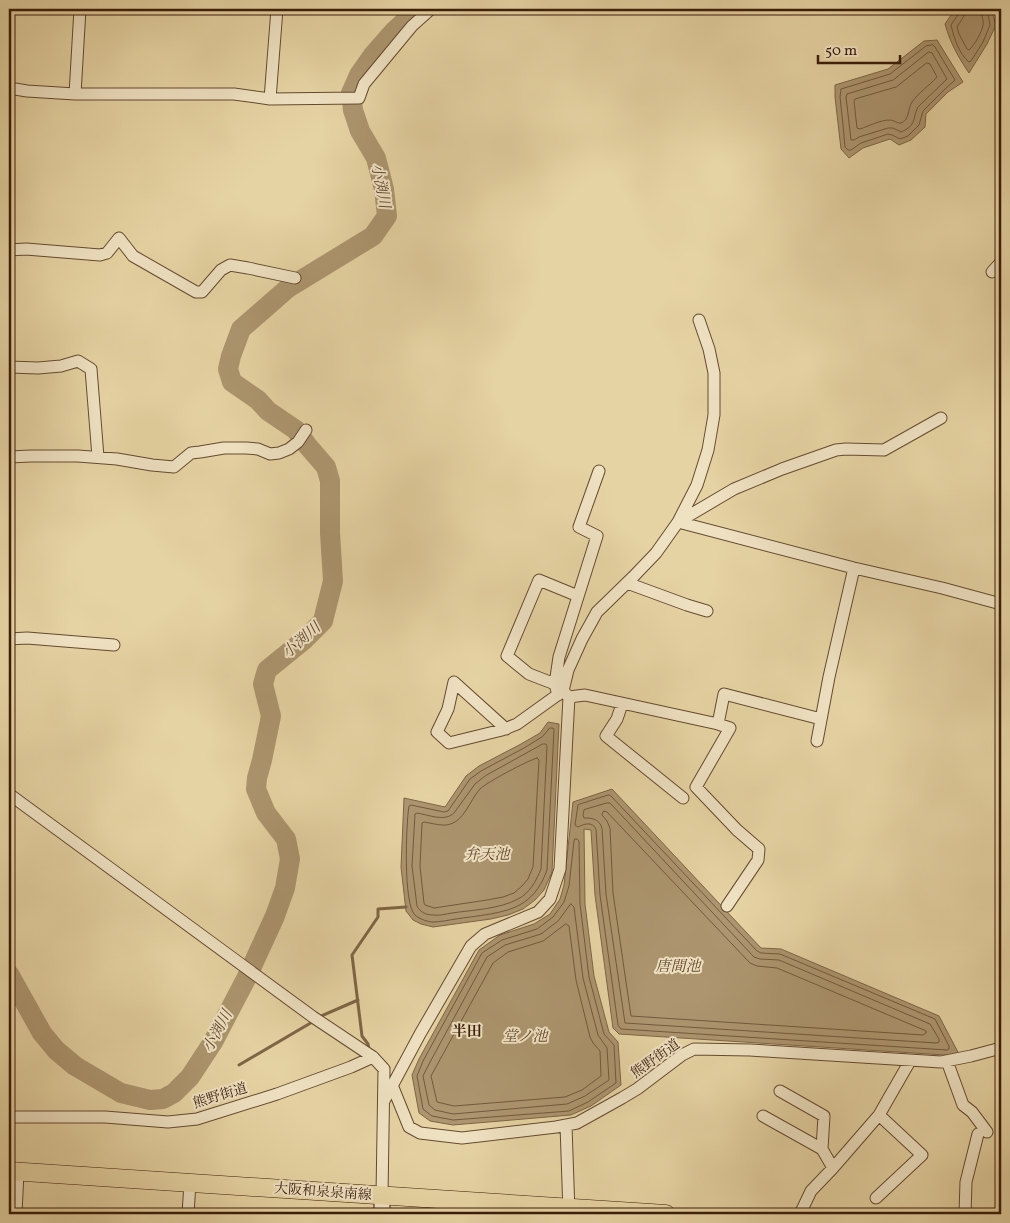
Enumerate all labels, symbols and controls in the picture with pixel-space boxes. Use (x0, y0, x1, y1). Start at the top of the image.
scale bar (818, 32, 900, 64)
text: 50 m (825, 41, 857, 62)
water label: 小渕川 (365, 162, 395, 212)
water label: 小渕川 (278, 617, 327, 664)
water label: 弁天池 (464, 845, 511, 866)
water label: 唐間池 (655, 957, 702, 978)
water label: 小渕川 (198, 1005, 239, 1057)
district label: 半田 (452, 1022, 482, 1043)
water label: 堂ノ池 (502, 1027, 549, 1048)
street label: 熊野街道 (627, 1035, 684, 1083)
street label: 熊野街道 (191, 1079, 250, 1114)
street label: 大阪和泉泉南線 (273, 1180, 372, 1205)

